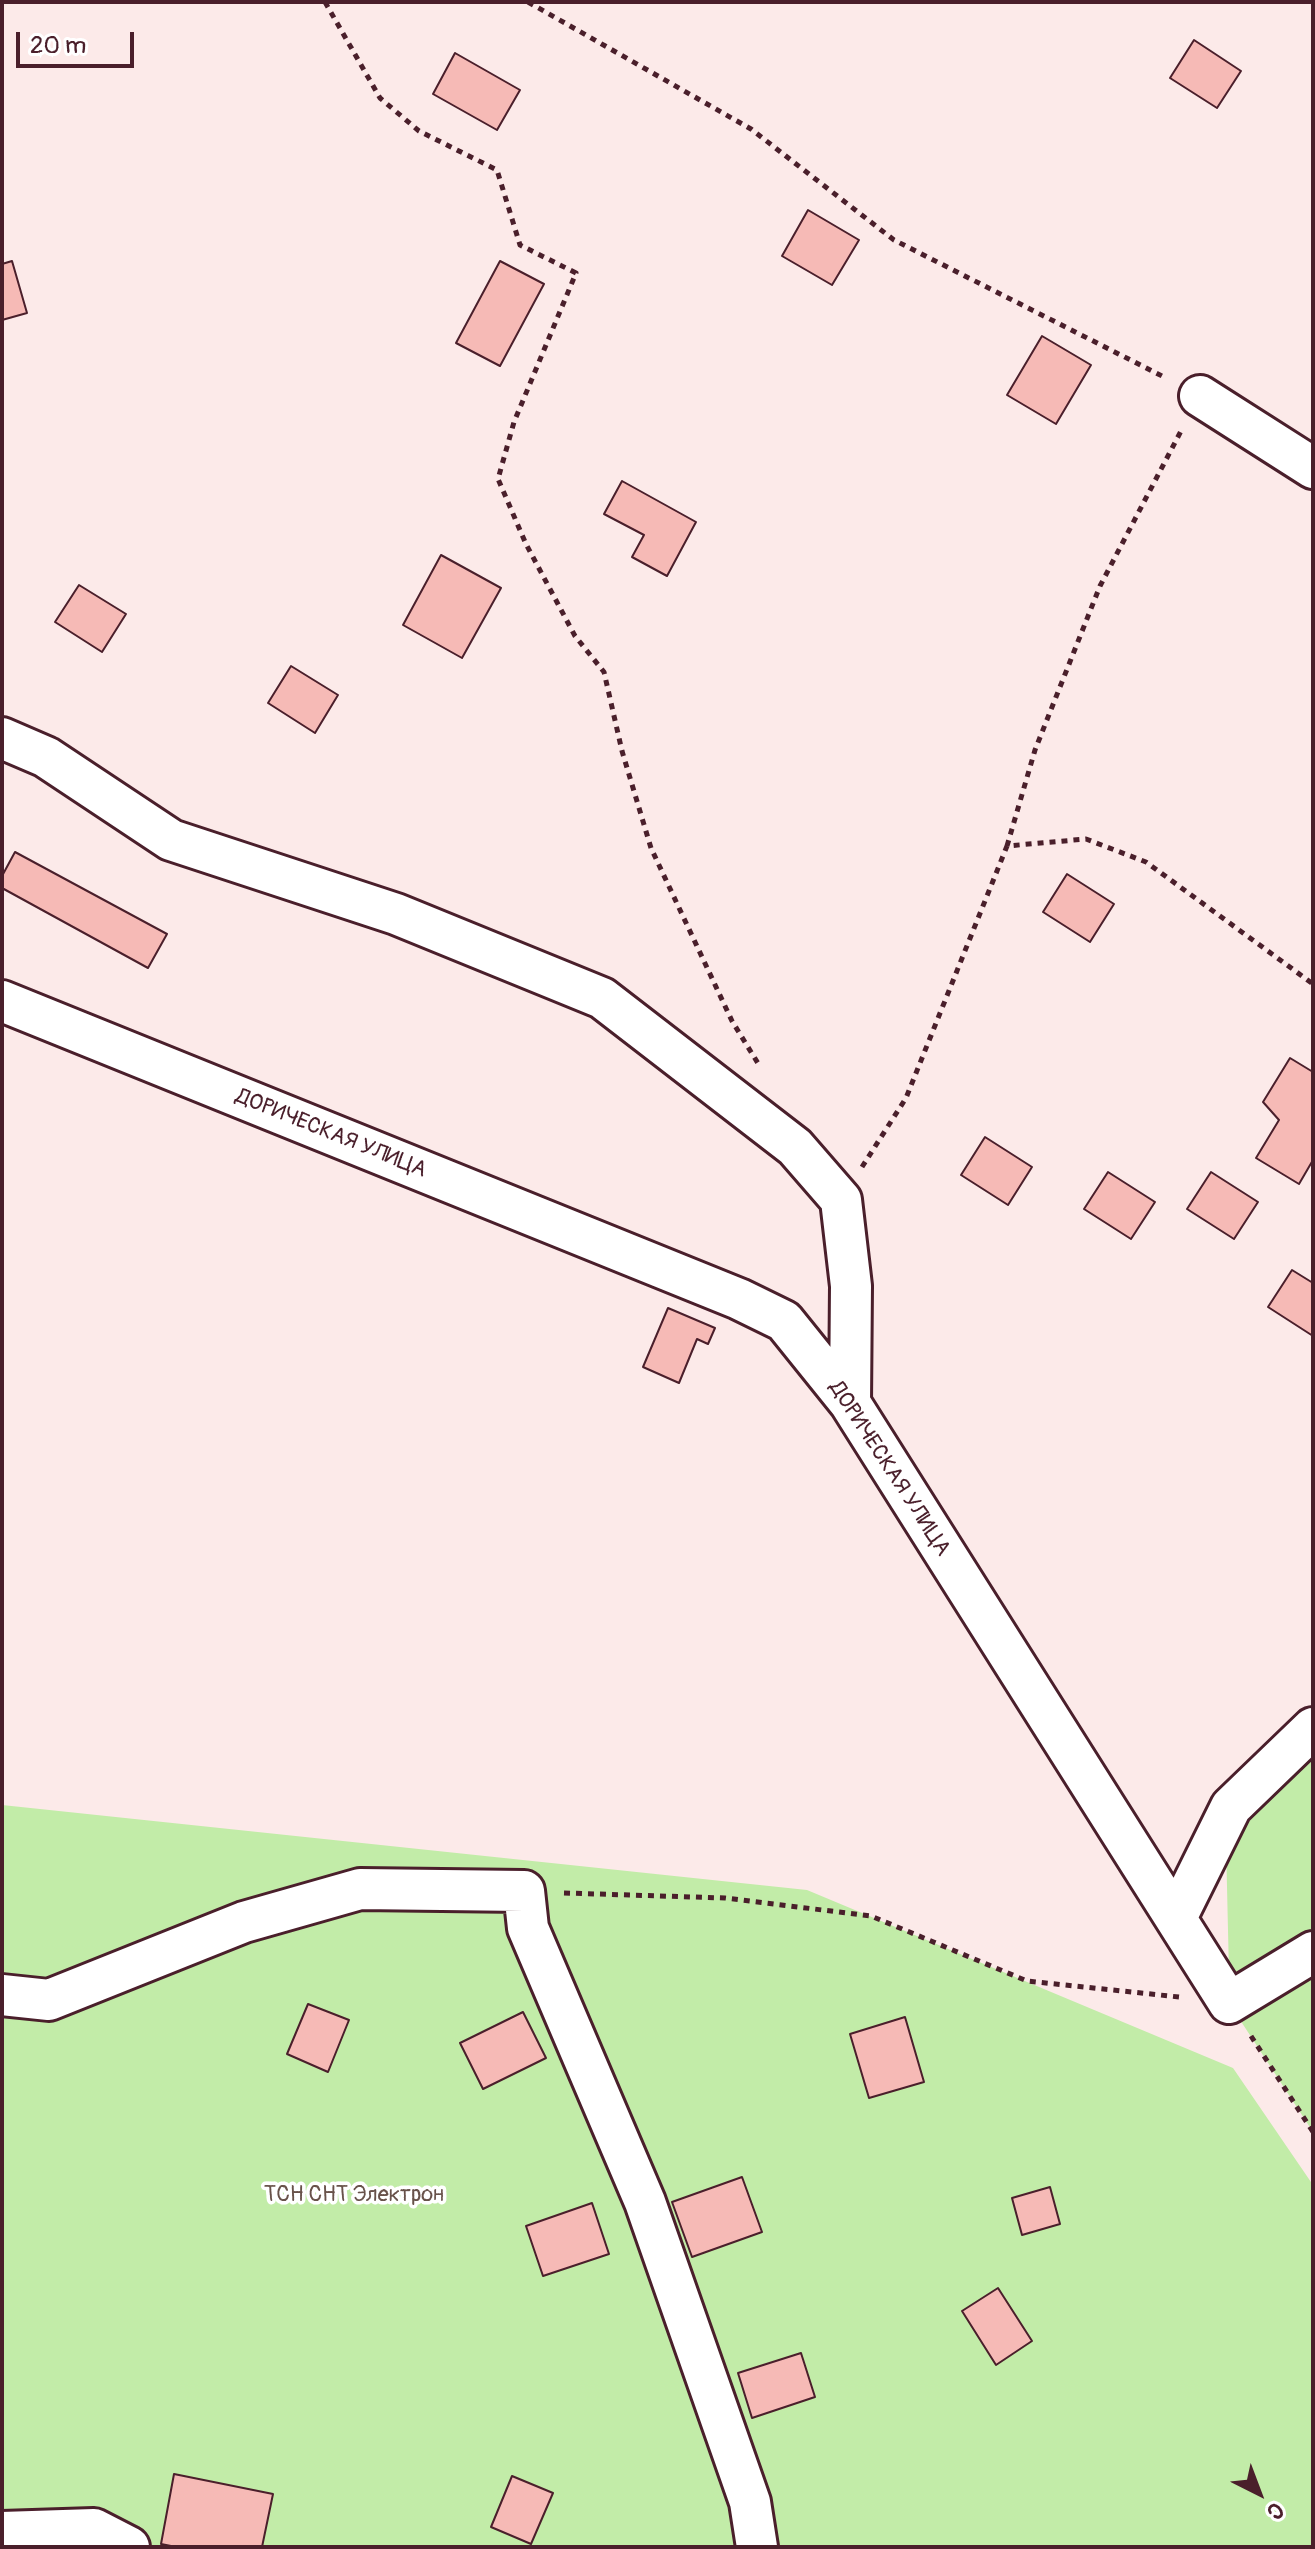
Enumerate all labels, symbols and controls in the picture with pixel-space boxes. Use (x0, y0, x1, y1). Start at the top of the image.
scale bar (20, 16, 138, 66)
text: 20 m (30, 31, 86, 60)
street label: ДОРИЧЕСКАЯ УЛИЦА (232, 1084, 430, 1184)
street label: ДОРИЧЕСКАЯ УЛИЦА (823, 1376, 955, 1562)
park label: ТСН СНТ Электрон (264, 2182, 444, 2208)
north arrow (1219, 2453, 1299, 2533)
text: С (1261, 2496, 1289, 2526)

